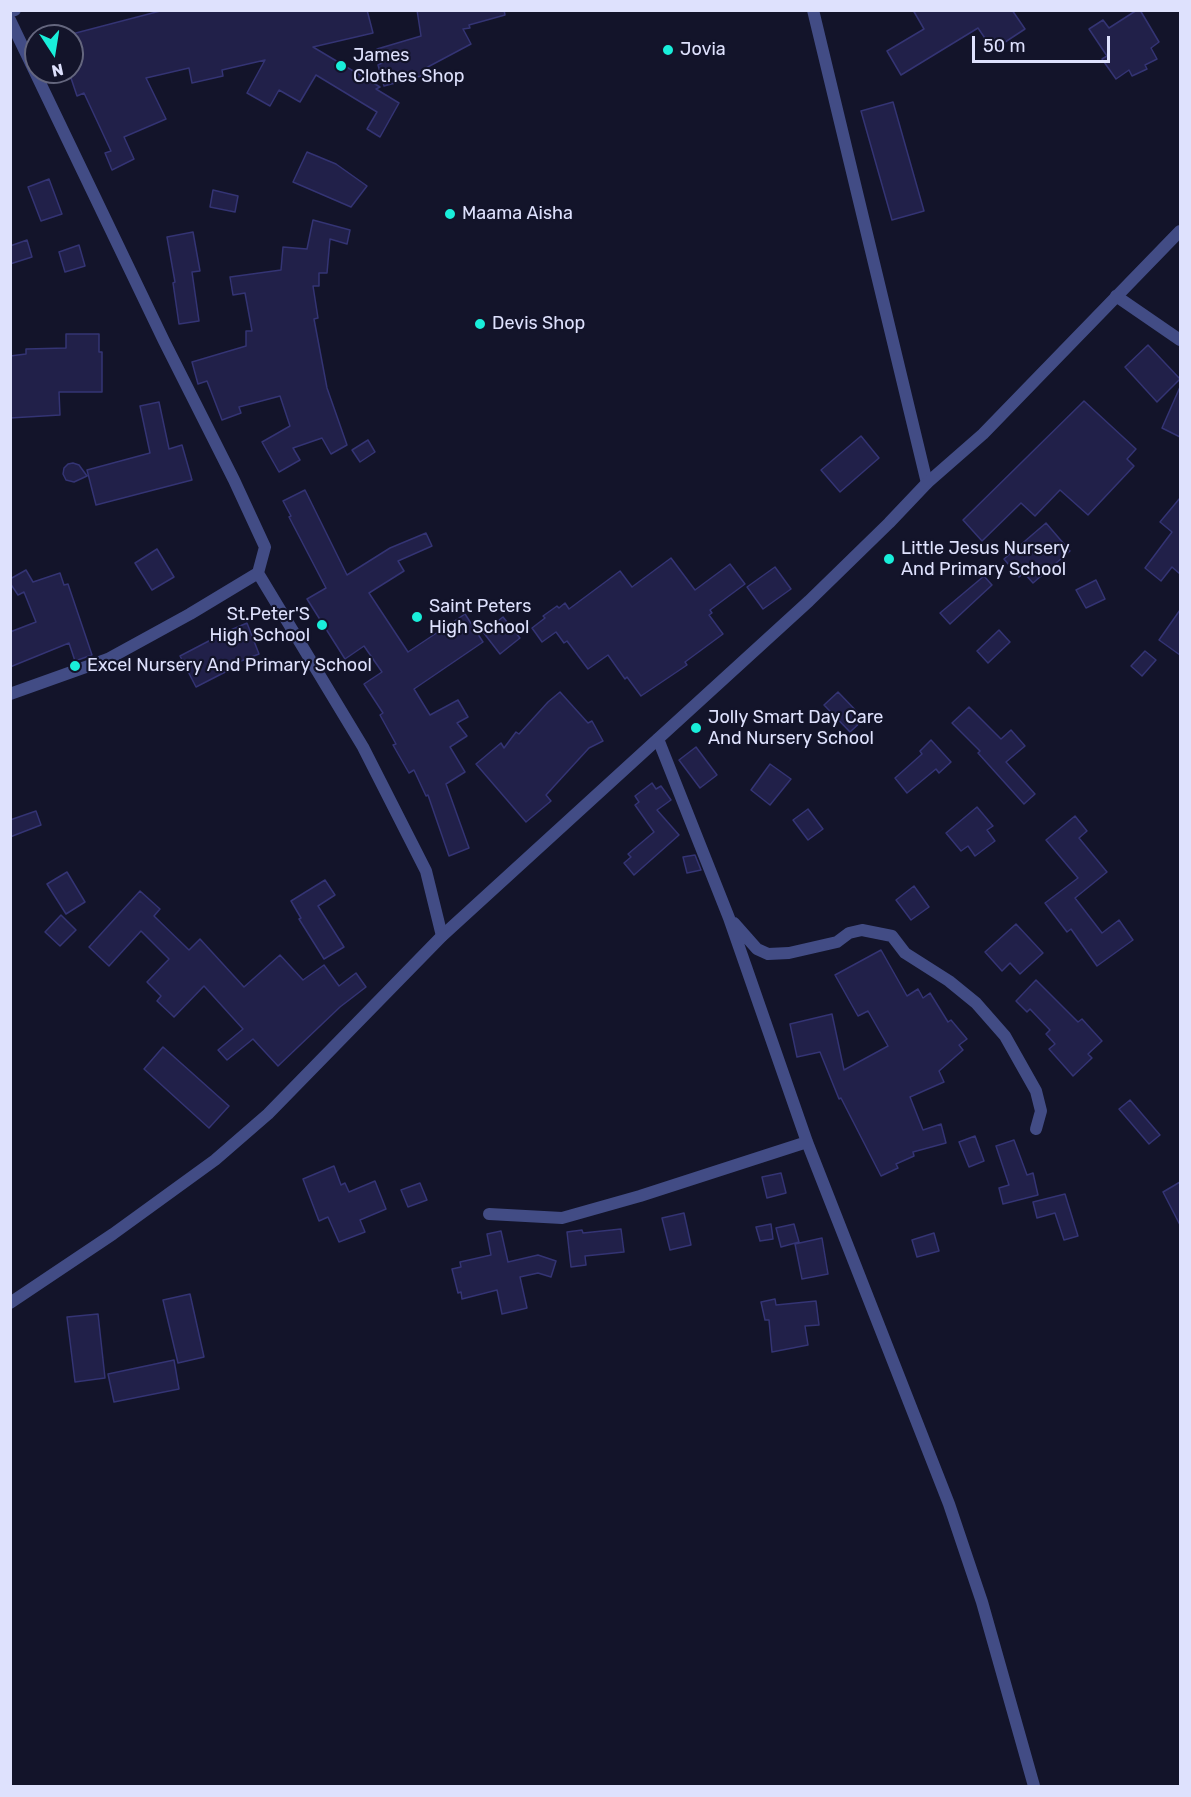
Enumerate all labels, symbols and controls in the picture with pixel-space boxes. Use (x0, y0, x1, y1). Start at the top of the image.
north arrow (24, 24, 84, 84)
scale bar (975, 24, 1113, 62)
text: 50 m (983, 35, 1026, 57)
place label: Jovia (680, 39, 726, 61)
marker: Jovia (661, 43, 675, 57)
place label: James Clothes Shop (353, 45, 464, 88)
marker: James Clothes Shop (334, 59, 348, 73)
text: N (50, 60, 65, 81)
place label: Maama Aisha (462, 203, 573, 225)
marker: Maama Aisha (443, 207, 457, 221)
place label: Devis Shop (492, 313, 585, 335)
marker: Devis Shop (473, 317, 487, 331)
place label: Little Jesus Nursery And Primary School (901, 538, 1070, 580)
marker: Little Jesus Nursery And Primary School (882, 552, 896, 566)
place label: Saint Peters High School (429, 596, 531, 638)
place label: St.Peter'S High School (210, 604, 310, 646)
marker: Saint Peters High School (410, 610, 424, 624)
marker: St.Peter'S High School (315, 618, 329, 632)
place label: Excel Nursery And Primary School (87, 655, 372, 677)
marker: Excel Nursery And Primary School (68, 659, 82, 673)
place label: Jolly Smart Day Care And Nursery School (708, 707, 883, 750)
marker: Jolly Smart Day Care And Nursery School (689, 721, 703, 735)

